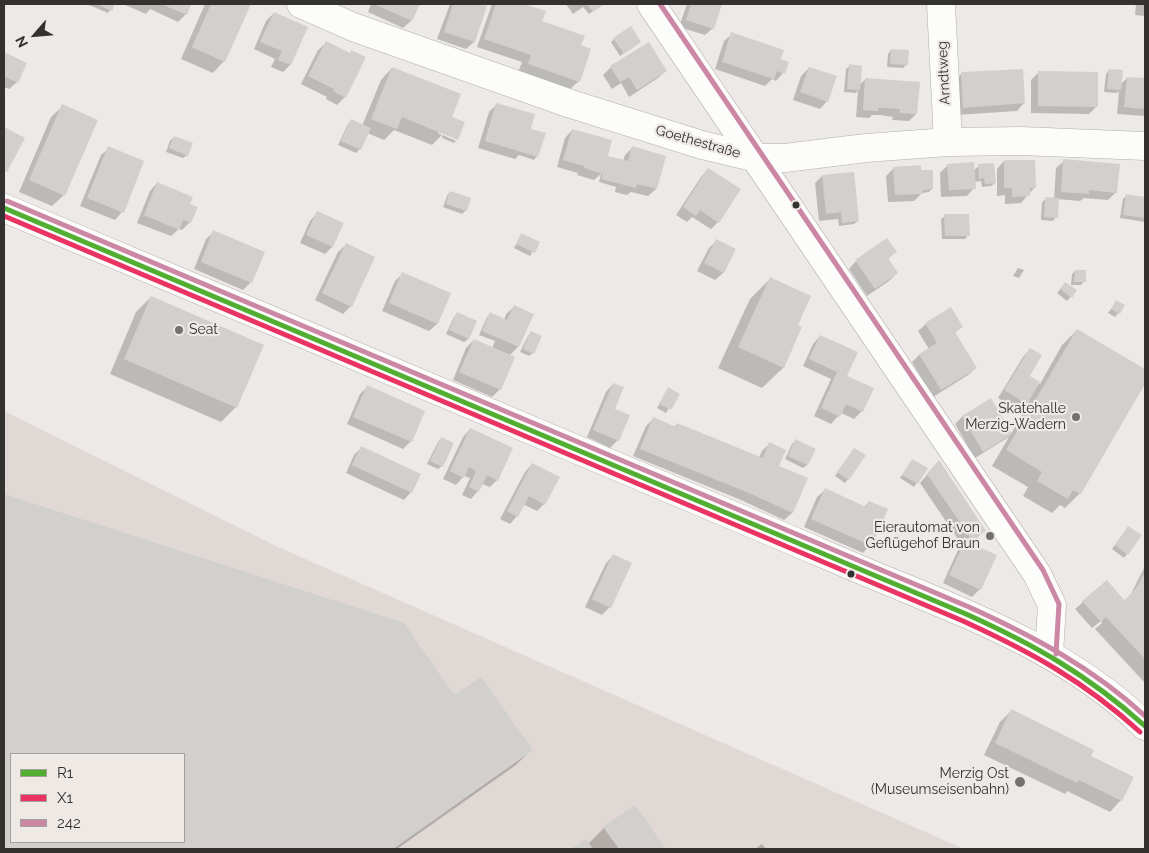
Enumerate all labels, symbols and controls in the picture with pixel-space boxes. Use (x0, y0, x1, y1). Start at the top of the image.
north arrow (10, 10, 60, 60)
text: N (12, 33, 31, 50)
street label: Arndtweg (934, 41, 954, 105)
street label: Goethestraße (654, 122, 742, 162)
unlabelled marker (791, 200, 801, 210)
place label: Seat (189, 322, 218, 338)
marker: Seat (173, 324, 185, 336)
place label: Skatehalle Merzig-Wadern (965, 401, 1066, 434)
marker: Skatehalle Merzig-Wadern (1070, 411, 1082, 423)
place label: Eierautomat von Geflügehof Braun (866, 520, 980, 552)
marker: Eierautomat von Geflügehof Braun (984, 530, 996, 542)
unlabelled marker (846, 569, 856, 579)
legend (10, 753, 185, 843)
text: R1 (57, 764, 73, 782)
place label: Merzig Ost (Museumseisenbahn) (871, 766, 1009, 799)
marker: Merzig Ost (Museumseisenbahn) (1013, 775, 1027, 789)
text: X1 (57, 789, 73, 807)
text: 242 (57, 814, 81, 832)

